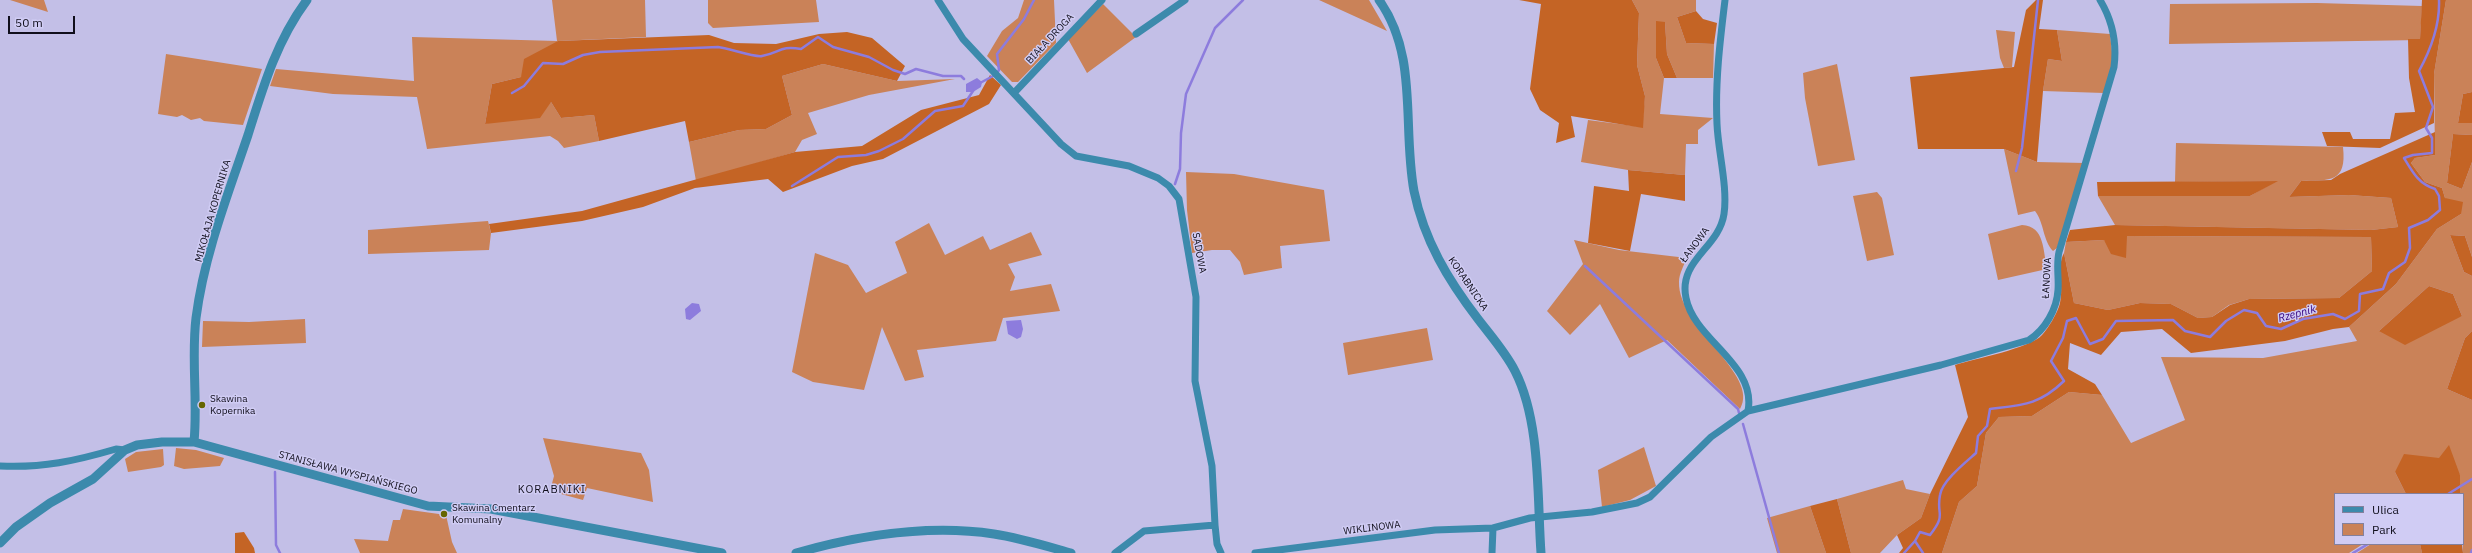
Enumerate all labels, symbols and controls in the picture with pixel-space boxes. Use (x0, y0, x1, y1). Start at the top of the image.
scale bar (10, 8, 77, 34)
street label: BIAŁA DROGA (1024, 11, 1076, 67)
text: 50 m (15, 15, 43, 30)
street label: MIKOŁAJA KOPERNIKA (193, 158, 233, 264)
street label: ŁANOWA (1678, 225, 1712, 265)
street label: SADOWA (1190, 232, 1208, 274)
street label: KORABNICKA (1446, 255, 1490, 313)
street label: ŁANOWA (2040, 257, 2054, 299)
water label: Rzepnik (2277, 303, 2317, 325)
place label: Skawina Kopernika (210, 393, 255, 416)
marker: Skawina Kopernika (197, 400, 207, 410)
street label: STANISŁAWA WYSPIAŃSKIEGO (277, 449, 419, 497)
district label: KORABNIKI (518, 483, 586, 497)
legend (2334, 493, 2464, 545)
place label: Skawina Cmentarz Komunalny (452, 502, 535, 526)
text: Ulica (2372, 502, 2399, 517)
marker: Skawina Cmentarz Komunalny (439, 509, 449, 519)
street label: WIKLINOWA (1343, 519, 1401, 537)
text: Park (2372, 522, 2396, 537)

